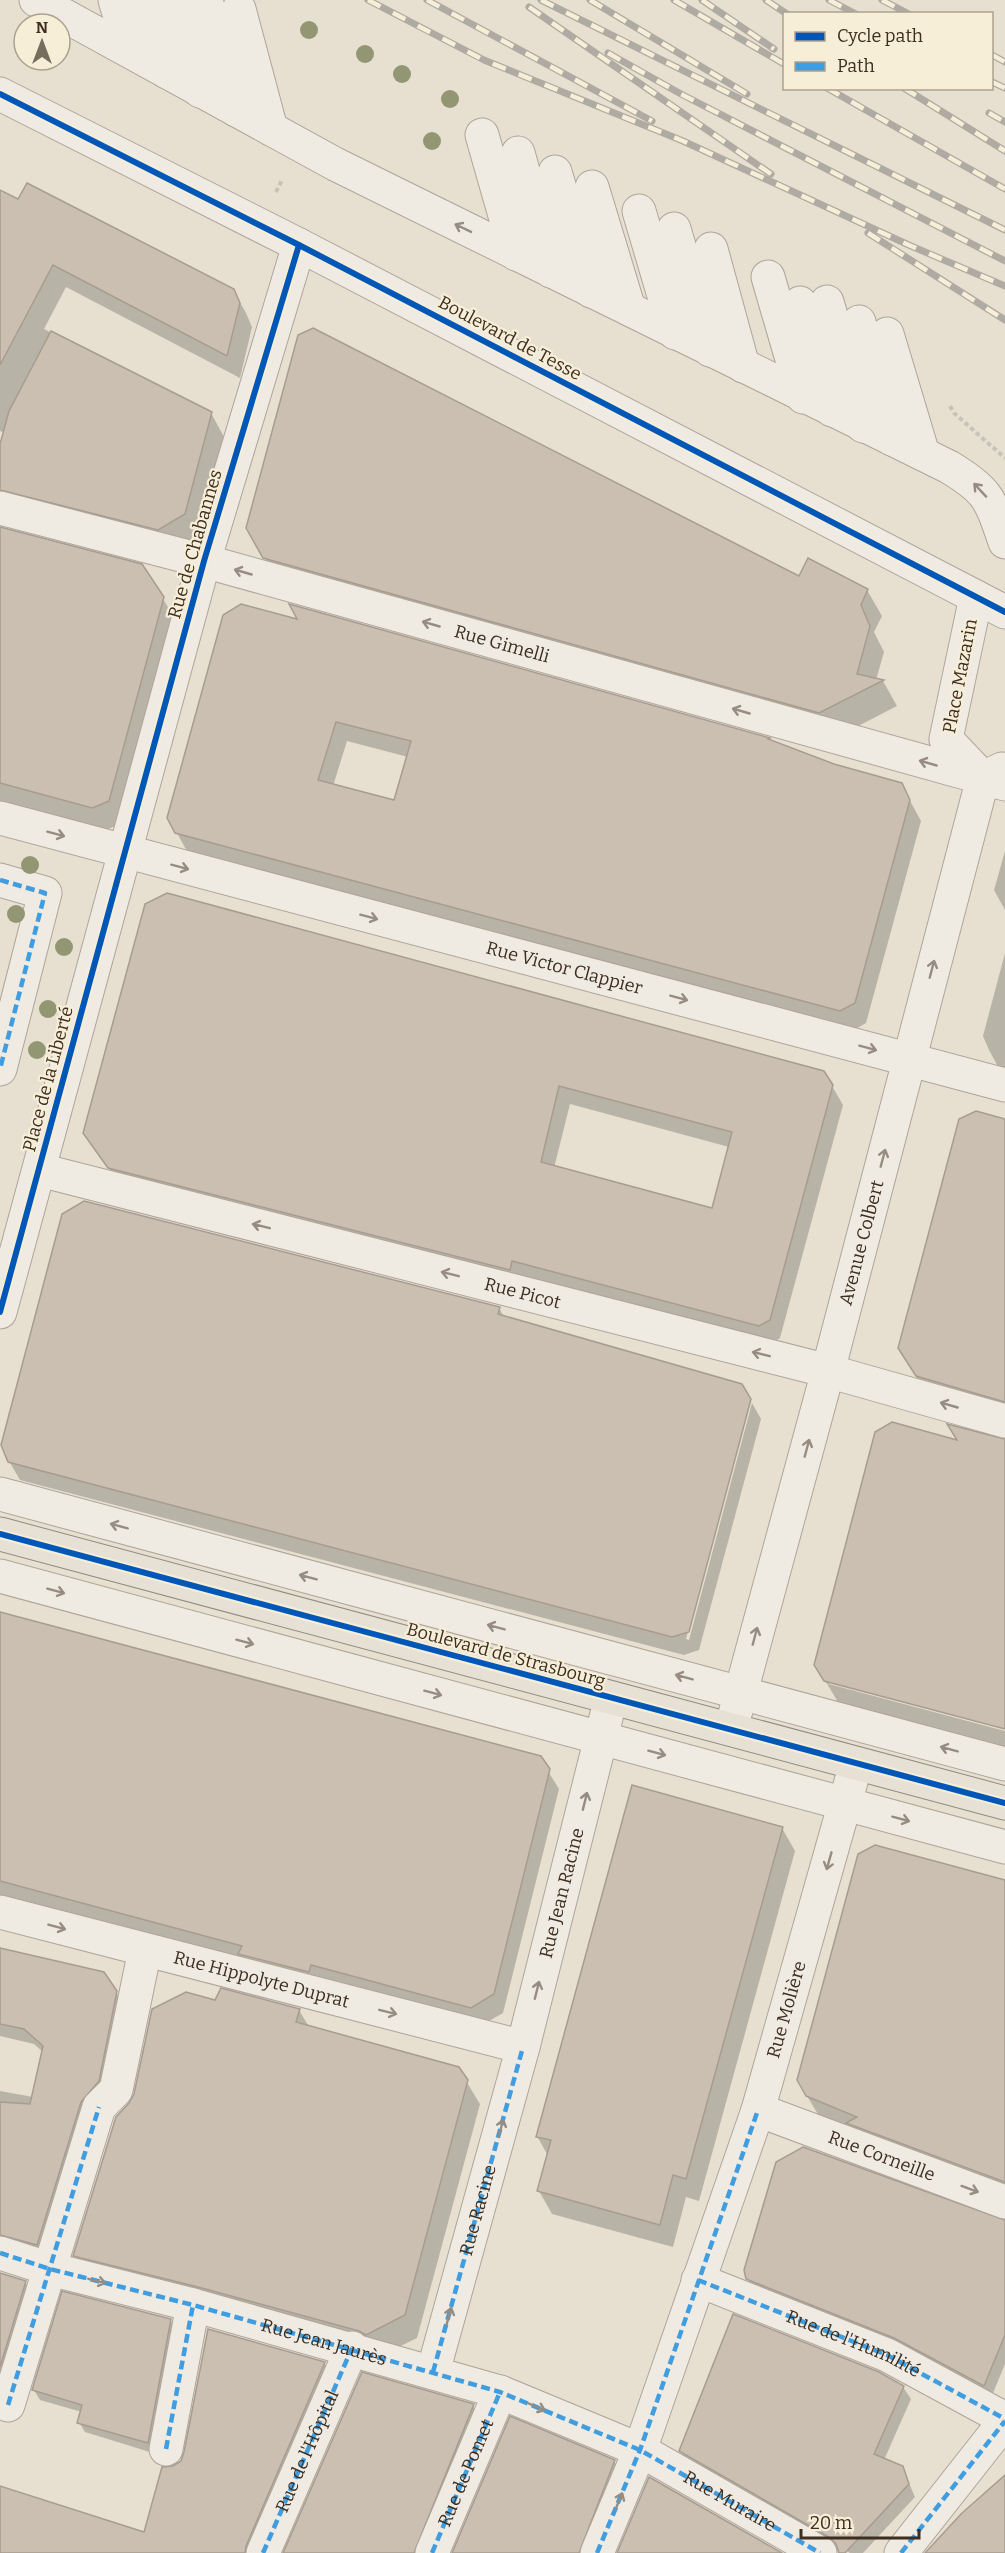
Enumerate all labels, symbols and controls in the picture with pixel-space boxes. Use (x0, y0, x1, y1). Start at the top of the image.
north arrow (12, 12, 72, 72)
legend (783, 12, 993, 90)
text: N (36, 18, 48, 37)
text: Cycle path (837, 25, 923, 47)
text: Path (837, 55, 875, 77)
one-way arrow (455, 221, 473, 233)
street label: Boulevard de Tesse (435, 291, 585, 385)
street label: Rue de Chabannes (163, 467, 227, 621)
one-way arrow (973, 483, 987, 498)
one-way arrow (234, 566, 253, 577)
street label: Place Mazarin (938, 616, 982, 735)
one-way arrow (422, 618, 441, 630)
street label: Rue Gimelli (452, 620, 552, 668)
one-way arrow (731, 704, 750, 716)
one-way arrow (919, 757, 938, 768)
one-way arrow (47, 828, 66, 840)
one-way arrow (170, 861, 189, 873)
one-way arrow (359, 911, 378, 923)
street label: Rue Victor Clappier (484, 937, 645, 999)
one-way arrow (927, 960, 939, 979)
one-way arrow (669, 993, 688, 1005)
street label: Place de la Liberté (18, 1004, 78, 1154)
one-way arrow (858, 1043, 877, 1055)
one-way arrow (878, 1148, 889, 1167)
street label: Avenue Colbert (835, 1177, 889, 1308)
one-way arrow (252, 1220, 271, 1231)
one-way arrow (440, 1268, 459, 1280)
street label: Rue Picot (482, 1273, 563, 1313)
one-way arrow (752, 1347, 771, 1359)
one-way arrow (940, 1399, 959, 1410)
one-way arrow (802, 1439, 813, 1458)
one-way arrow (110, 1520, 129, 1531)
one-way arrow (298, 1570, 317, 1582)
one-way arrow (47, 1586, 66, 1597)
street label: Boulevard de Strasbourg (404, 1618, 608, 1692)
one-way arrow (487, 1621, 506, 1632)
one-way arrow (750, 1627, 761, 1646)
one-way arrow (235, 1637, 254, 1648)
one-way arrow (675, 1671, 694, 1683)
one-way arrow (423, 1687, 442, 1699)
one-way arrow (939, 1743, 958, 1754)
one-way arrow (647, 1748, 666, 1759)
one-way arrow (579, 1792, 591, 1811)
one-way arrow (892, 1814, 911, 1826)
street label: Rue Jean Racine (535, 1826, 589, 1961)
one-way arrow (823, 1851, 834, 1870)
one-way arrow (47, 1921, 66, 1933)
street label: Rue Hippolyte Duprat (171, 1946, 352, 2013)
street label: Rue Molière (762, 1958, 811, 2061)
one-way arrow (532, 1981, 544, 2000)
one-way arrow (378, 2007, 397, 2019)
one-way arrow (496, 2119, 507, 2138)
street label: Rue Corneille (825, 2126, 938, 2186)
street label: Rue Racine (455, 2162, 501, 2258)
one-way arrow (960, 2184, 979, 2195)
one-way arrow (87, 2275, 106, 2287)
street label: Rue de l'Humilité (783, 2305, 925, 2382)
one-way arrow (444, 2307, 455, 2326)
street label: Rue Jean Jaurès (259, 2314, 389, 2370)
street label: Rue de l'Hôpital (271, 2387, 343, 2516)
one-way arrow (528, 2402, 546, 2413)
street label: Rue de Pomet (433, 2415, 498, 2530)
street label: Rue Muraire (679, 2466, 780, 2537)
one-way arrow (613, 2493, 625, 2511)
scale bar (801, 2502, 920, 2540)
text: 20 m (810, 2512, 852, 2534)

